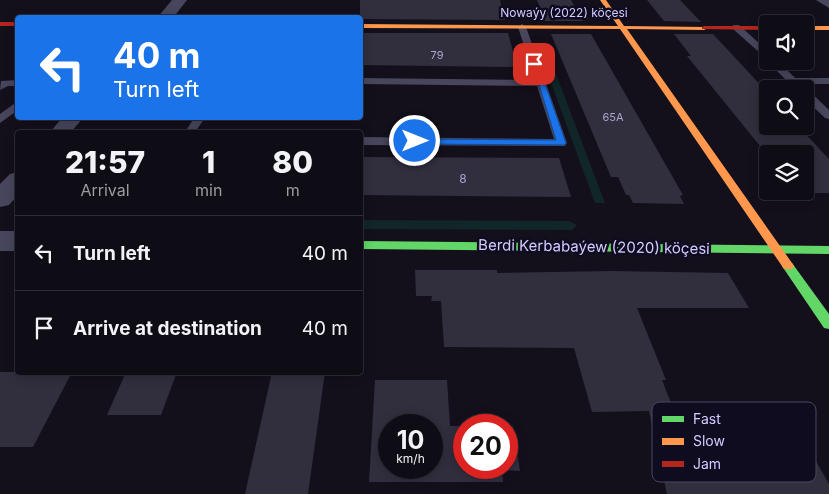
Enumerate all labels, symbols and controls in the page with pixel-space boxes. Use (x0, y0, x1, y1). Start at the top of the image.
street label: Nowaýy (2022) köçesi (500, 5, 628, 20)
map controls (759, 15, 814, 200)
button: sound (759, 15, 814, 70)
text: 40 m (113, 34, 201, 76)
icon: left (30, 35, 95, 100)
pin (513, 43, 555, 85)
house number: 79 (431, 48, 444, 62)
icon: arrive (520, 50, 548, 78)
text: Turn left (113, 76, 199, 102)
button: search (759, 80, 814, 135)
house number: 65A (602, 110, 624, 124)
position arrow (388, 114, 440, 166)
text: 21:57 (65, 144, 145, 180)
text: 1 (202, 144, 215, 180)
text: 80 (272, 144, 313, 180)
button: layers (759, 145, 814, 200)
house number: 8 (459, 171, 467, 186)
text: Arrival (80, 180, 130, 200)
text: min (195, 180, 222, 200)
text: m (286, 180, 300, 200)
street label: Berdi Kerbabaýew (2020) köçesi (478, 235, 710, 258)
icon: left (30, 239, 58, 267)
text: Turn left (73, 242, 151, 265)
text: 40 m (302, 242, 348, 265)
icon: arrive (30, 314, 58, 342)
text: Arrive at destination (73, 317, 262, 340)
text: 40 m (302, 317, 348, 340)
legend (652, 402, 816, 482)
text: Fast (693, 410, 721, 427)
speed limit sign: 20 (453, 414, 518, 479)
text: 10 (397, 425, 424, 455)
text: Slow (693, 432, 725, 449)
text: km/h (396, 451, 425, 466)
text: Jam (693, 455, 721, 472)

